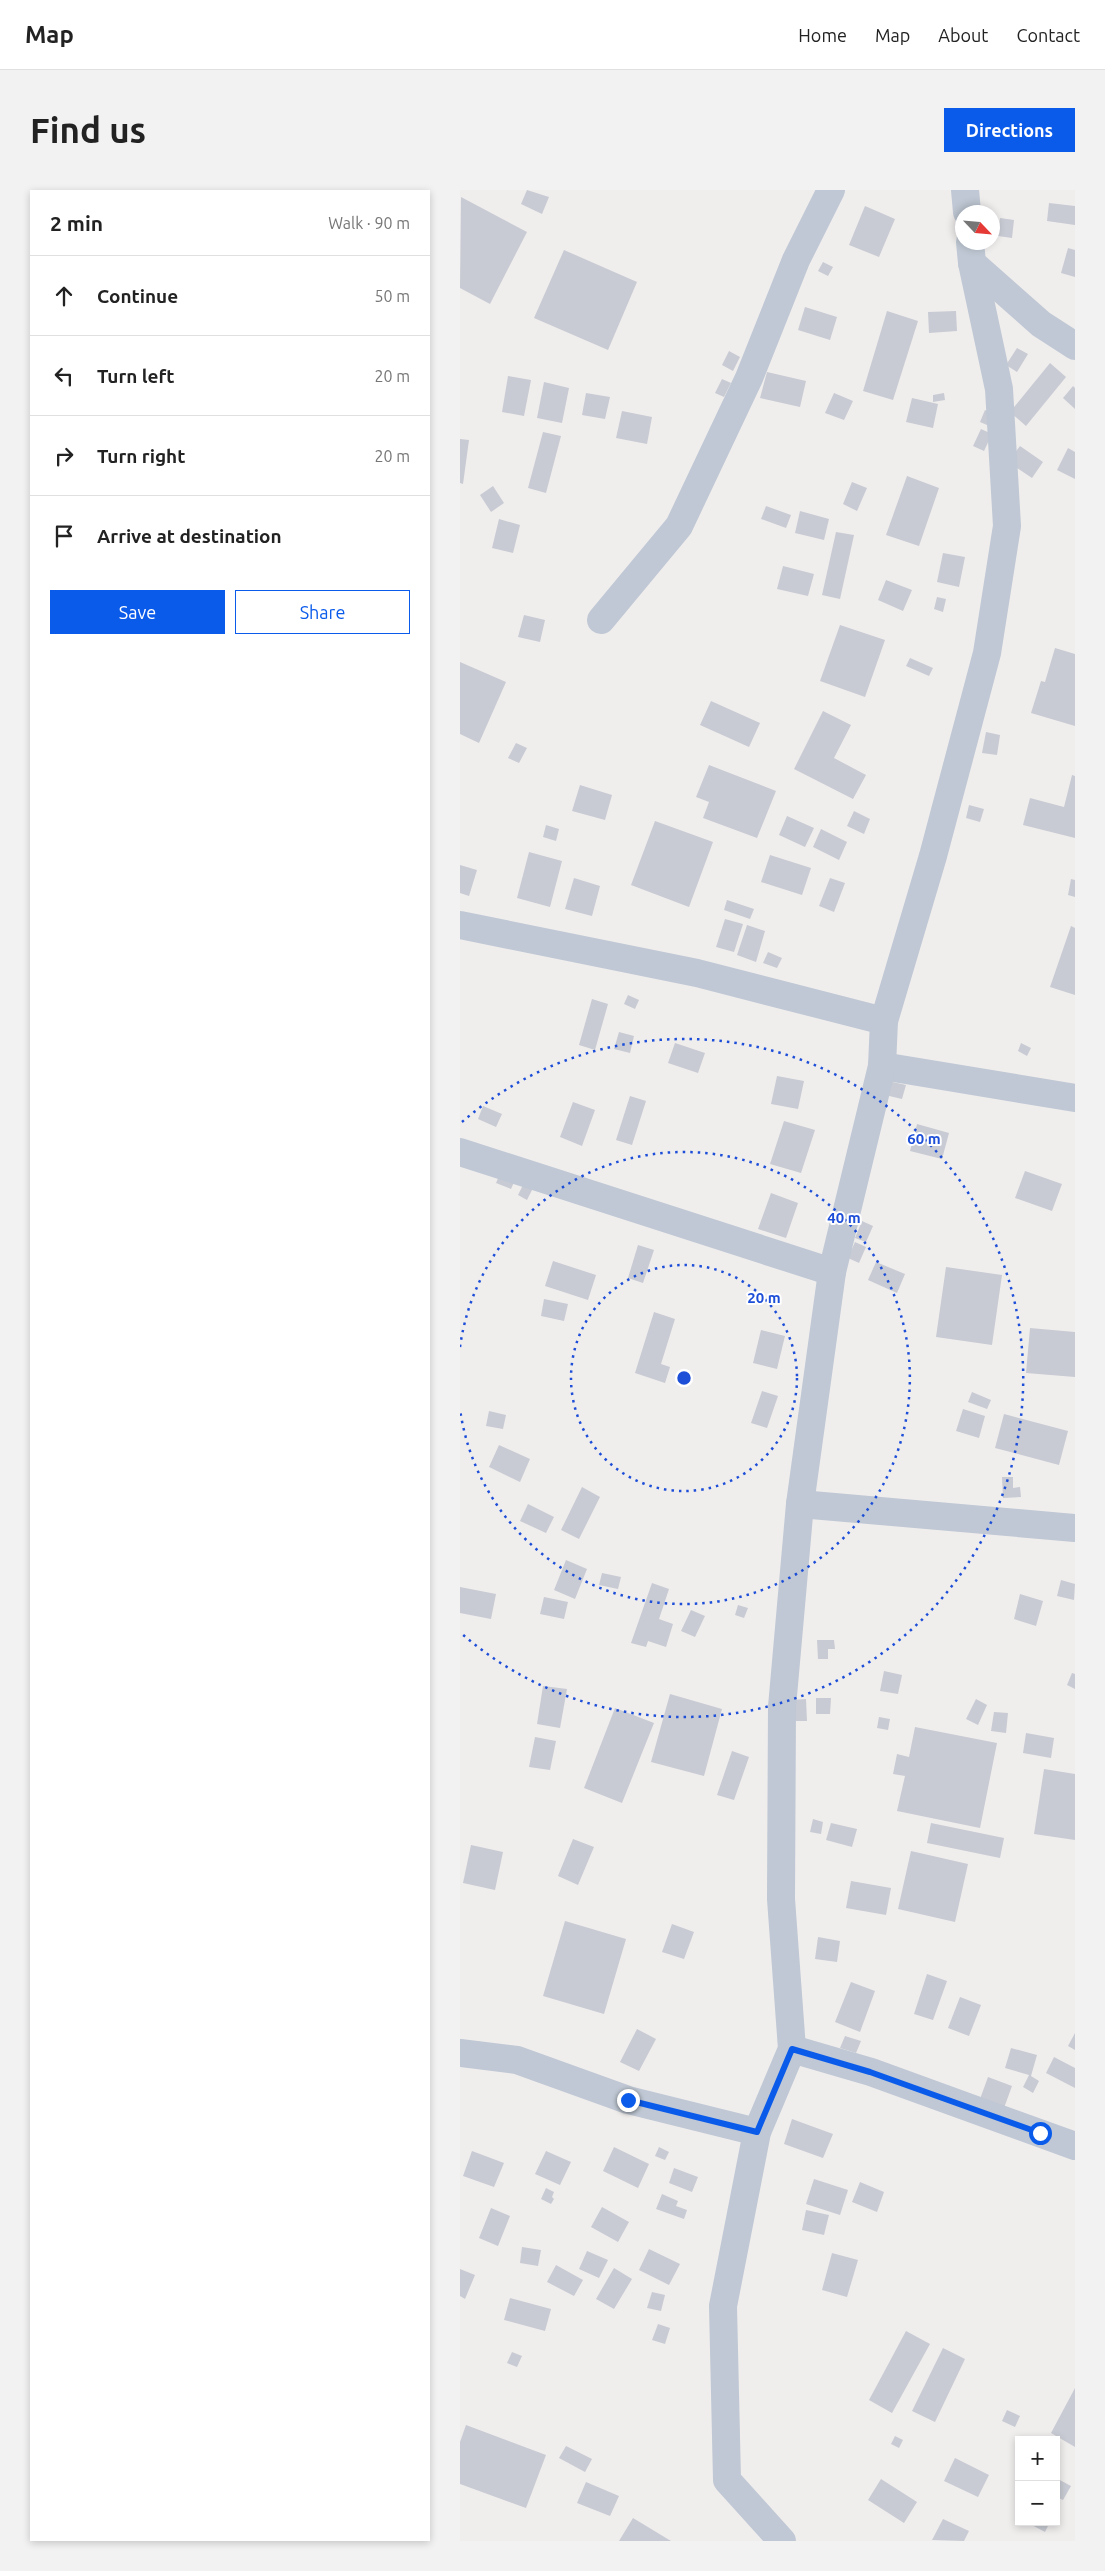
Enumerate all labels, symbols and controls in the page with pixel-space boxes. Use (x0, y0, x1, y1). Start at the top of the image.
text: Map (25, 21, 74, 48)
text: Home (798, 25, 847, 45)
text: Map (875, 25, 910, 45)
text: About (938, 25, 988, 45)
text: Contact (1016, 25, 1080, 45)
button: Directions (944, 108, 1075, 152)
text: Find us (30, 110, 146, 150)
north arrow (955, 205, 1000, 250)
text: 2 min (50, 211, 103, 235)
text: Walk · 90 m (328, 214, 410, 232)
icon: ahead (50, 282, 78, 310)
text: Continue (97, 285, 178, 307)
text: 50 m (374, 287, 410, 305)
icon: left (50, 362, 78, 390)
text: Turn left (97, 365, 175, 387)
text: 20 m (374, 367, 410, 385)
icon: right (50, 442, 78, 470)
text: Turn right (97, 445, 185, 467)
text: 20 m (374, 447, 410, 465)
icon: arrive (50, 522, 78, 550)
text: Arrive at destination (97, 525, 282, 547)
button: Save (50, 590, 225, 634)
button: Share (235, 590, 410, 634)
text: 60 m (907, 1130, 941, 1147)
text: 40 m (827, 1209, 861, 1226)
text: 20 m (747, 1289, 781, 1306)
centre of rings (675, 1369, 693, 1387)
route end (617, 2089, 640, 2112)
route start (1029, 2122, 1052, 2145)
map controls (1015, 2436, 1060, 2526)
button: + (1015, 2436, 1060, 2481)
button: − (1015, 2481, 1060, 2526)

